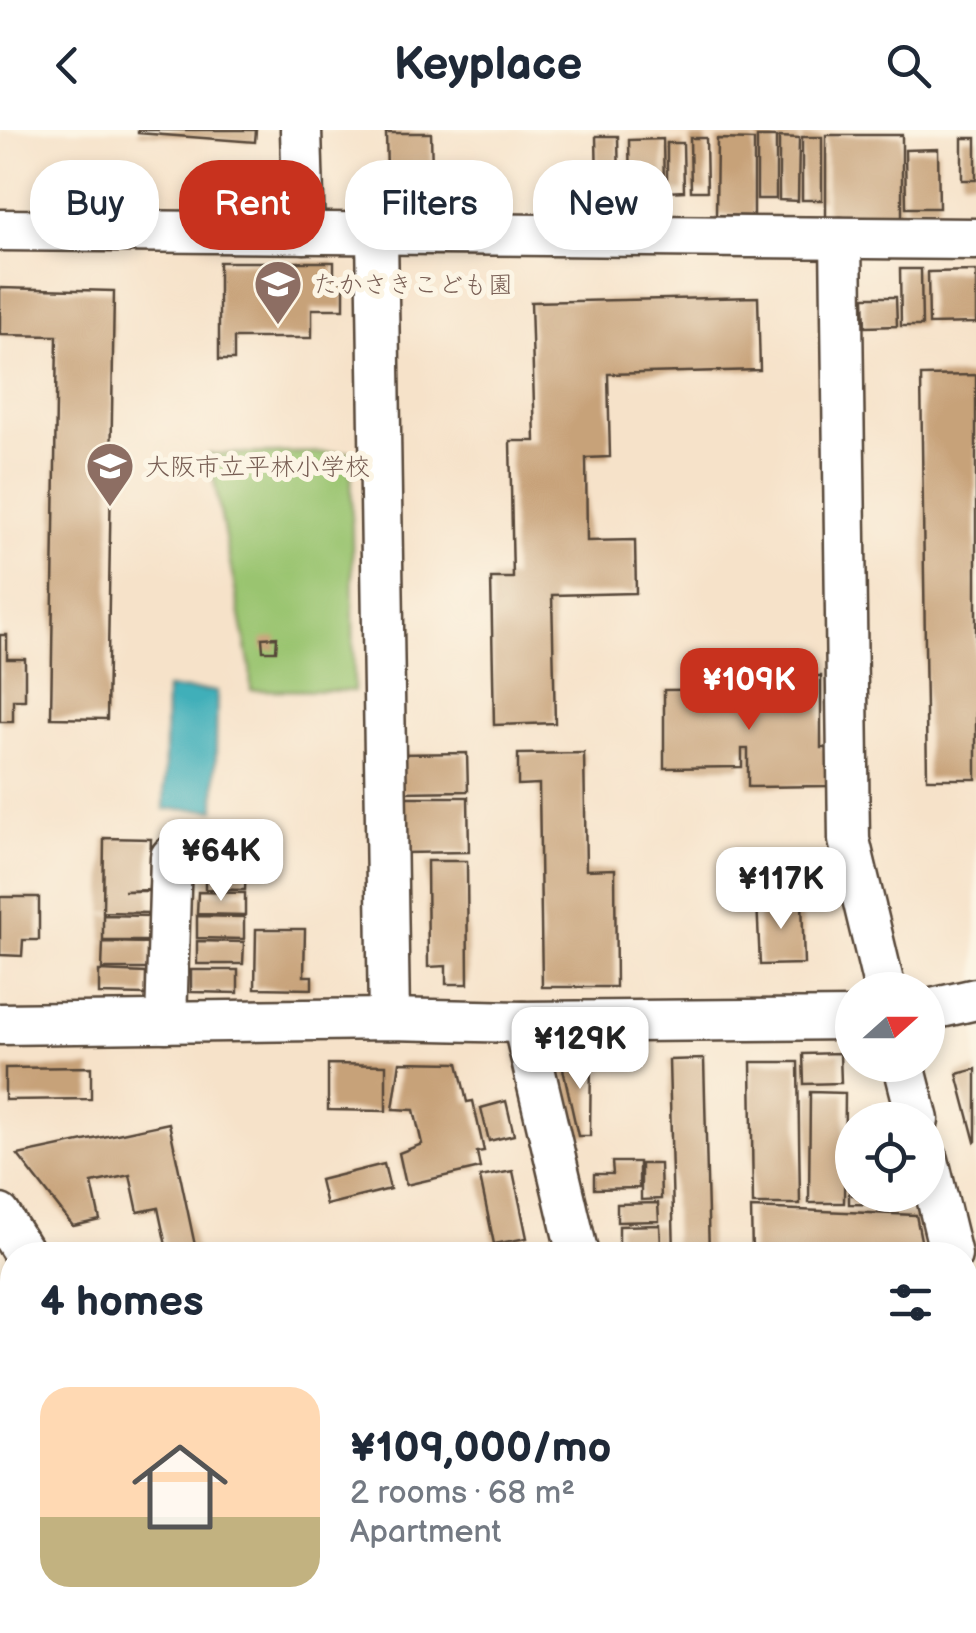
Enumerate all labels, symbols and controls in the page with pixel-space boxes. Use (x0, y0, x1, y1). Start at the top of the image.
icon: back (40, 38, 95, 93)
text: Keyplace (394, 38, 582, 93)
icon: search (881, 38, 936, 93)
chip: Buy (30, 160, 159, 250)
chip: Rent (179, 160, 325, 250)
chip: Filters (345, 160, 513, 250)
chip: New (533, 160, 673, 250)
school or university icon: たかさきこども園 (252, 258, 304, 326)
place label: たかさきこども園 (313, 270, 513, 301)
school or university icon: 大阪市立平林小学校 (84, 440, 136, 508)
place label: 大阪市立平林小学校 (145, 452, 370, 483)
pin: ¥109K (679, 648, 819, 733)
text: ¥109K (702, 661, 796, 700)
pin: ¥64K (162, 819, 280, 904)
text: ¥64K (181, 832, 261, 871)
pin: ¥117K (711, 847, 851, 932)
text: ¥117K (738, 860, 824, 899)
north arrow (835, 972, 945, 1082)
map controls (835, 972, 945, 1212)
pin: ¥129K (510, 1007, 650, 1092)
text: ¥129K (534, 1020, 626, 1059)
button: locate (835, 1102, 945, 1212)
icon: filters (883, 1275, 938, 1330)
text: 4 homes (40, 1277, 204, 1328)
text: ¥109,000/mo (350, 1423, 612, 1474)
icon: home (120, 1427, 240, 1547)
text: 2 rooms · 68 m² (350, 1474, 575, 1513)
text: Apartment (350, 1513, 501, 1552)

